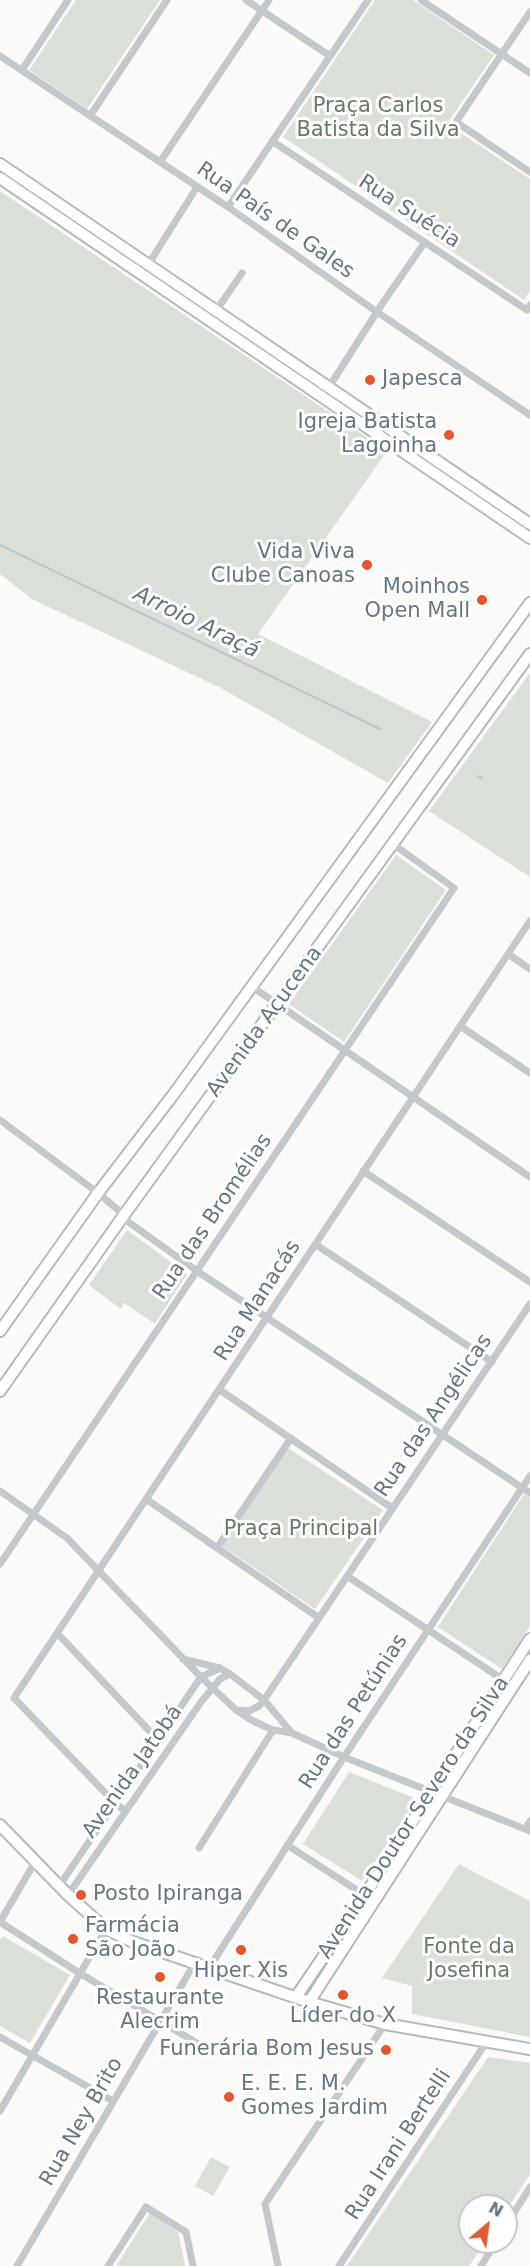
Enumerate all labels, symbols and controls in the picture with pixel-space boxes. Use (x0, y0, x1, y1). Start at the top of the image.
park label: Praça Carlos Batista da Silva (296, 94, 460, 144)
street label: Rua País de Gales (191, 157, 359, 285)
street label: Rua Suécia (353, 170, 465, 254)
place label: Japesca (382, 367, 463, 393)
marker: Japesca (363, 373, 377, 387)
place label: Igreja Batista Lagoinha (298, 410, 437, 460)
marker: Igreja Batista Lagoinha (442, 428, 456, 442)
place label: Vida Viva Clube Canoas (211, 540, 355, 590)
marker: Vida Viva Clube Canoas (360, 558, 374, 572)
place label: Moinhos Open Mall (365, 575, 470, 625)
water label: Arroio Araçá (129, 581, 263, 665)
marker: Moinhos Open Mall (475, 593, 489, 607)
street label: Avenida Açucena (202, 942, 328, 1102)
street label: Rua das Bromélias (148, 1129, 278, 1305)
street label: Rua Manacás (210, 1236, 306, 1366)
street label: Rua das Angélicas (370, 1330, 498, 1502)
park label: Praça Principal (224, 1517, 378, 1543)
street label: Rua das Petúnias (295, 1630, 413, 1794)
street label: Avenida Doutor Severo da Silva (313, 1672, 515, 1964)
street label: Avenida Jatobá (78, 1701, 188, 1843)
place label: Posto Ipiranga (93, 1882, 243, 1908)
marker: Posto Ipiranga (74, 1888, 88, 1902)
place label: Farmácia São João (85, 1914, 180, 1964)
marker: Farmácia São João (66, 1932, 80, 1946)
park label: Fonte da Josefina (423, 1935, 515, 1985)
marker: Hiper Xis (234, 1943, 248, 1957)
place label: Hiper Xis (194, 1959, 288, 1985)
marker: Restaurante Alecrim (153, 1970, 167, 1984)
place label: Restaurante Alecrim (96, 1986, 224, 2036)
marker: Líder do X (336, 1988, 350, 2002)
place label: Líder do X (290, 2004, 396, 2030)
place label: Funerária Bom Jesus (159, 2037, 374, 2063)
marker: Funerária Bom Jesus (379, 2043, 393, 2057)
street label: Rua Ney Brito (35, 2053, 129, 2191)
street label: Rua Irani Bertelli (341, 2065, 457, 2225)
place label: E. E. E. M. Gomes Jardim (241, 2072, 388, 2122)
marker: E. E. E. M. Gomes Jardim (222, 2090, 236, 2104)
north arrow (458, 2194, 518, 2254)
text: N (486, 2198, 506, 2221)

